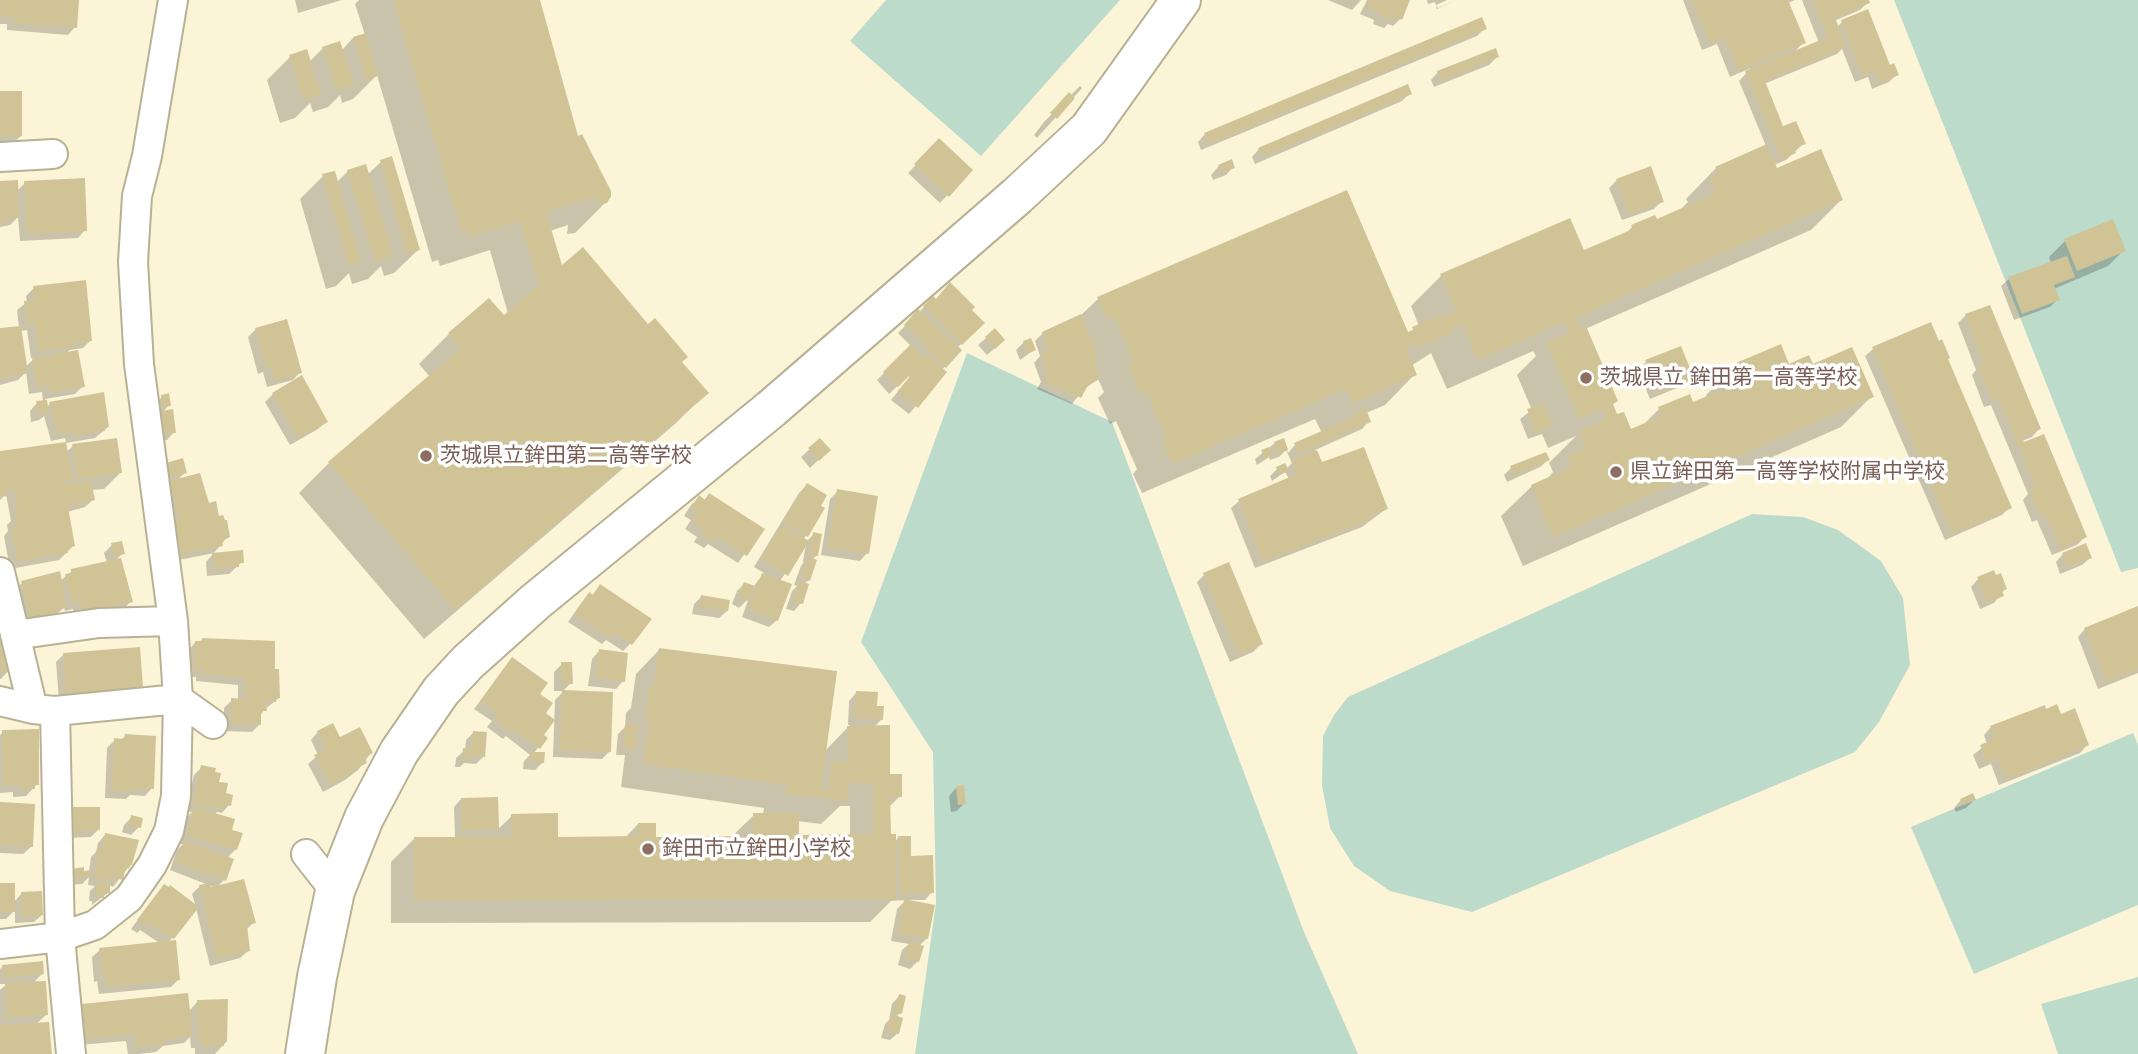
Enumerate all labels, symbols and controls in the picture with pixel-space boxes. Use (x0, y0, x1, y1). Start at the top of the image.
place label: 茨城県立 鉾田第一高等学校 (1600, 365, 1858, 391)
marker: 茨城県立 鉾田第一高等学校 (1578, 370, 1594, 386)
place label: 茨城県立鉾田第二高等学校 (440, 443, 692, 469)
marker: 茨城県立鉾田第二高等学校 (418, 448, 434, 464)
place label: 県立鉾田第一高等学校附属中学校 (1630, 459, 1945, 485)
marker: 県立鉾田第一高等学校附属中学校 (1608, 464, 1624, 480)
place label: 鉾田市立鉾田小学校 (662, 836, 851, 862)
marker: 鉾田市立鉾田小学校 (640, 841, 656, 857)

